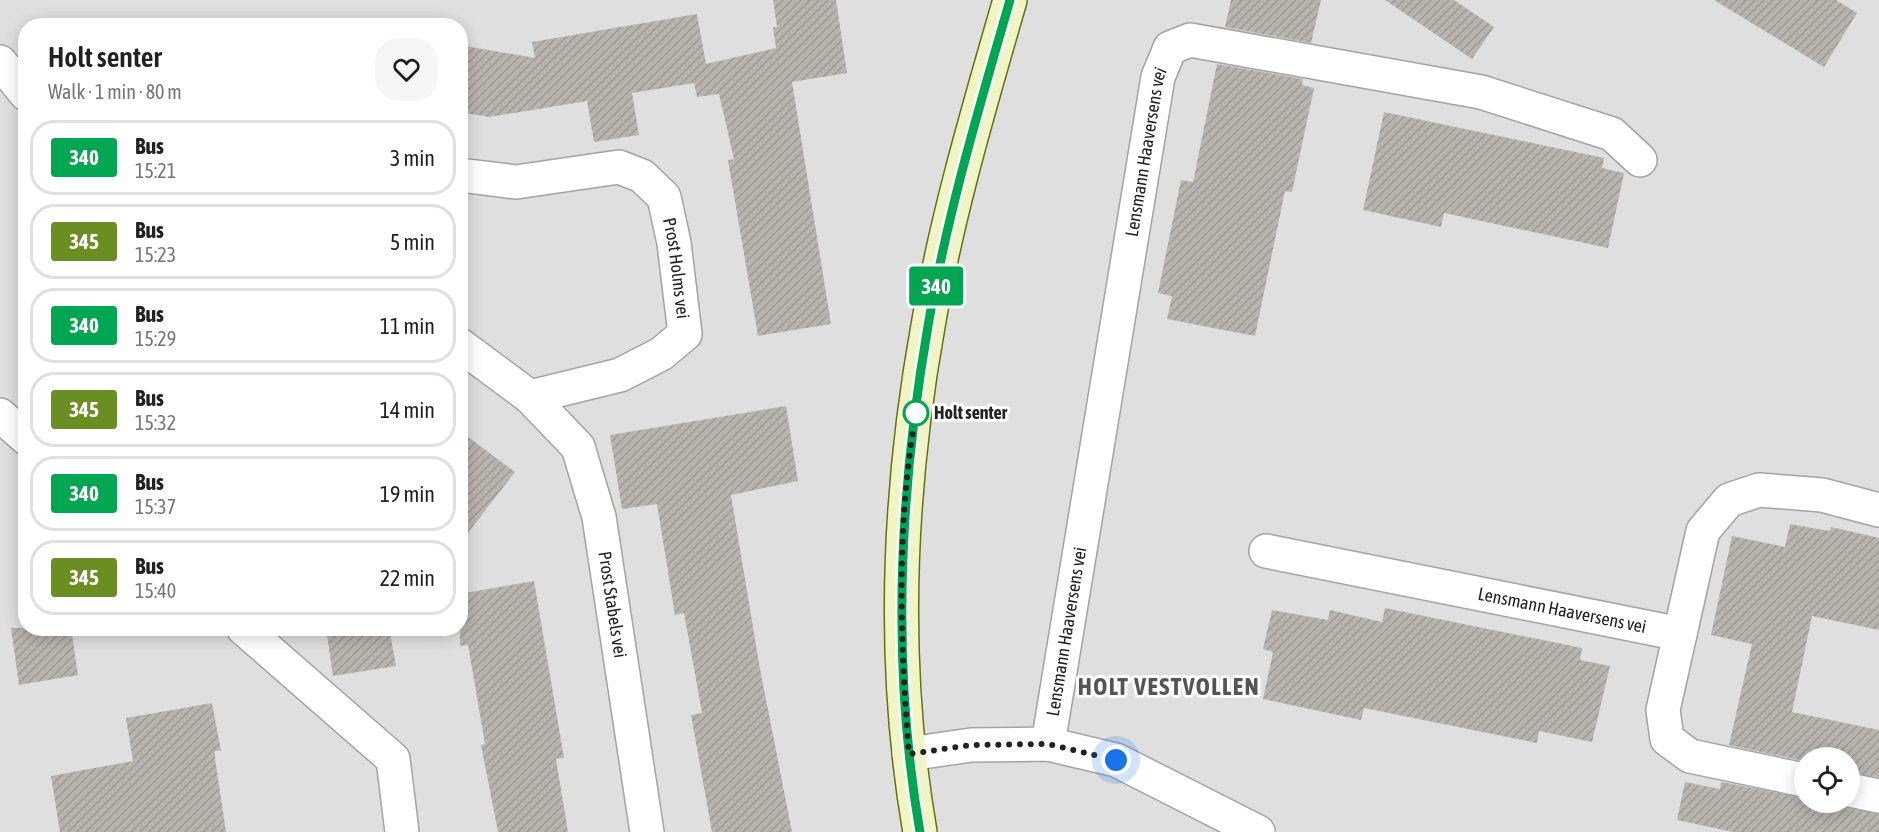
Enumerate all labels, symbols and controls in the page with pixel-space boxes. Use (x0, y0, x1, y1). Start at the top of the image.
button: heart (375, 38, 438, 101)
text: Holt senter (48, 41, 162, 73)
street label: Lensmann Haaversens vei (1121, 64, 1171, 238)
text: Walk · 1 min · 80 m (48, 80, 182, 103)
text: Bus (135, 133, 164, 159)
text: 340 (69, 145, 99, 169)
text: 3 min (390, 145, 435, 171)
text: 15:21 (135, 159, 176, 182)
street label: Prost Holms vei (659, 216, 694, 320)
text: Bus (135, 217, 164, 243)
text: 345 (69, 229, 99, 253)
text: 5 min (390, 229, 435, 255)
text: 15:23 (135, 243, 176, 266)
line badge: 340 (902, 266, 970, 306)
text: 340 (921, 274, 951, 298)
text: Bus (135, 301, 164, 327)
text: 340 (69, 313, 99, 337)
text: 11 min (380, 313, 435, 339)
text: 15:29 (135, 327, 176, 350)
text: Bus (135, 385, 164, 411)
text: 345 (69, 397, 99, 421)
text: 14 min (380, 397, 435, 423)
marker: Holt senter (903, 400, 929, 426)
place label: Holt senter (934, 402, 1008, 423)
text: 15:32 (135, 411, 176, 434)
text: Bus (135, 469, 164, 495)
text: 340 (69, 481, 99, 505)
text: 19 min (380, 481, 435, 507)
text: 15:37 (135, 495, 176, 518)
street label: Lensmann Haaversens vei (1042, 545, 1090, 718)
street label: Prost Stabels vei (594, 550, 631, 659)
text: Bus (135, 553, 164, 579)
text: 345 (69, 565, 99, 589)
text: 22 min (380, 565, 435, 591)
text: 15:40 (135, 579, 176, 602)
street label: Lensmann Haaversens vei (1476, 583, 1648, 637)
district label: HOLT VESTVOLLEN (1078, 673, 1260, 700)
your location (1101, 745, 1131, 775)
map controls (1794, 747, 1860, 813)
button: locate (1794, 747, 1860, 813)

